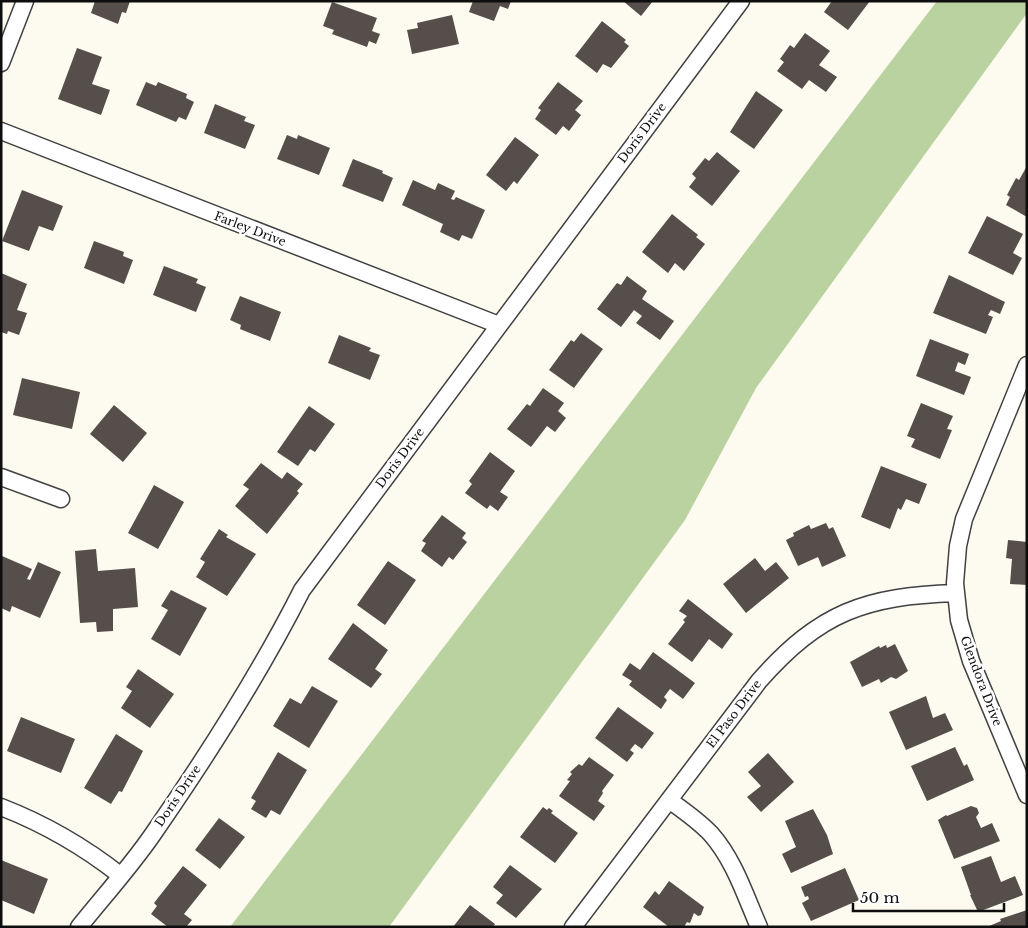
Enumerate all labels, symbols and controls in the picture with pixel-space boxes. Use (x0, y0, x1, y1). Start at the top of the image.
street label: Doris Drive (614, 100, 669, 166)
street label: Farley Drive (212, 208, 288, 249)
street label: Doris Drive (372, 425, 427, 491)
street label: Glendora Drive (957, 634, 1006, 728)
street label: El Paso Drive (703, 676, 764, 751)
street label: Doris Drive (151, 762, 204, 830)
scale bar (853, 880, 1004, 912)
text: 50 m (860, 888, 900, 907)

